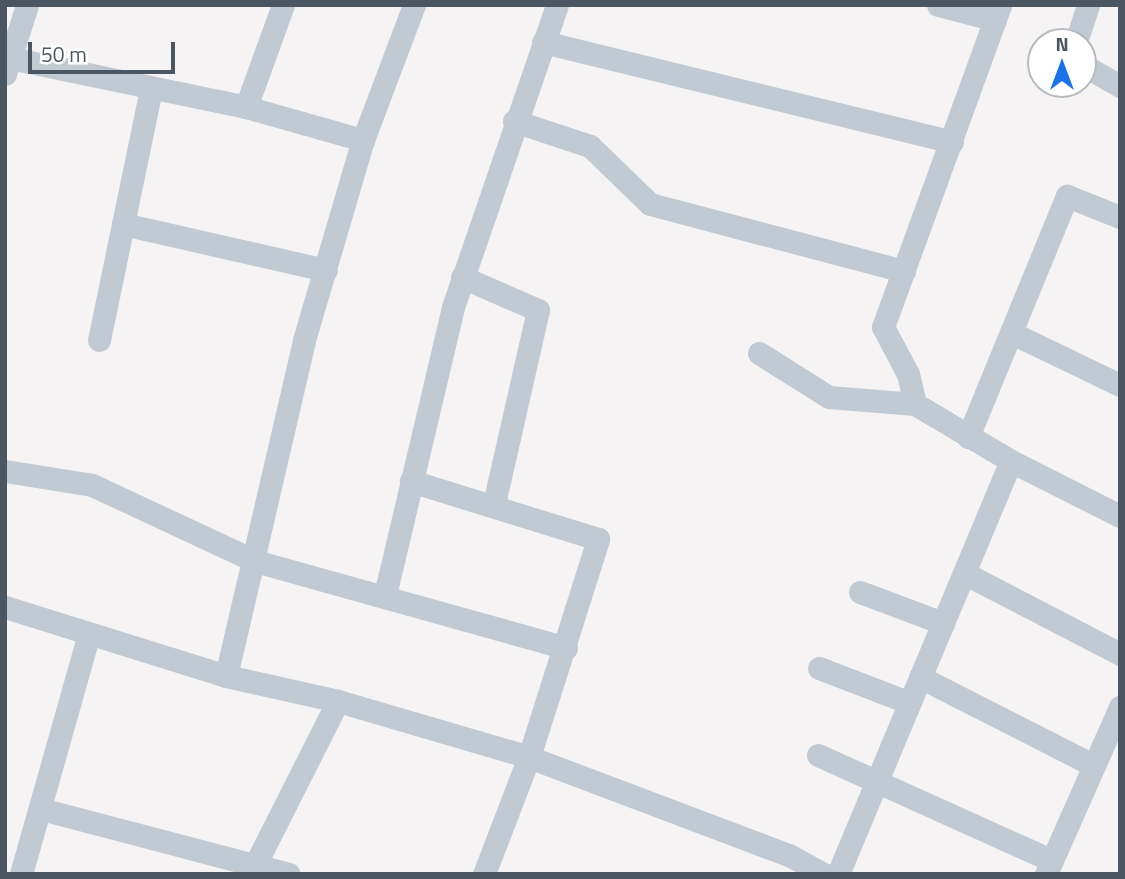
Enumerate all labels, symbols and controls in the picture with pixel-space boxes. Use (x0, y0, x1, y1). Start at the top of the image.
scale bar (32, 28, 178, 72)
north arrow (1027, 28, 1097, 98)
text: N (1055, 29, 1069, 58)
text: 50 m (41, 38, 87, 70)

